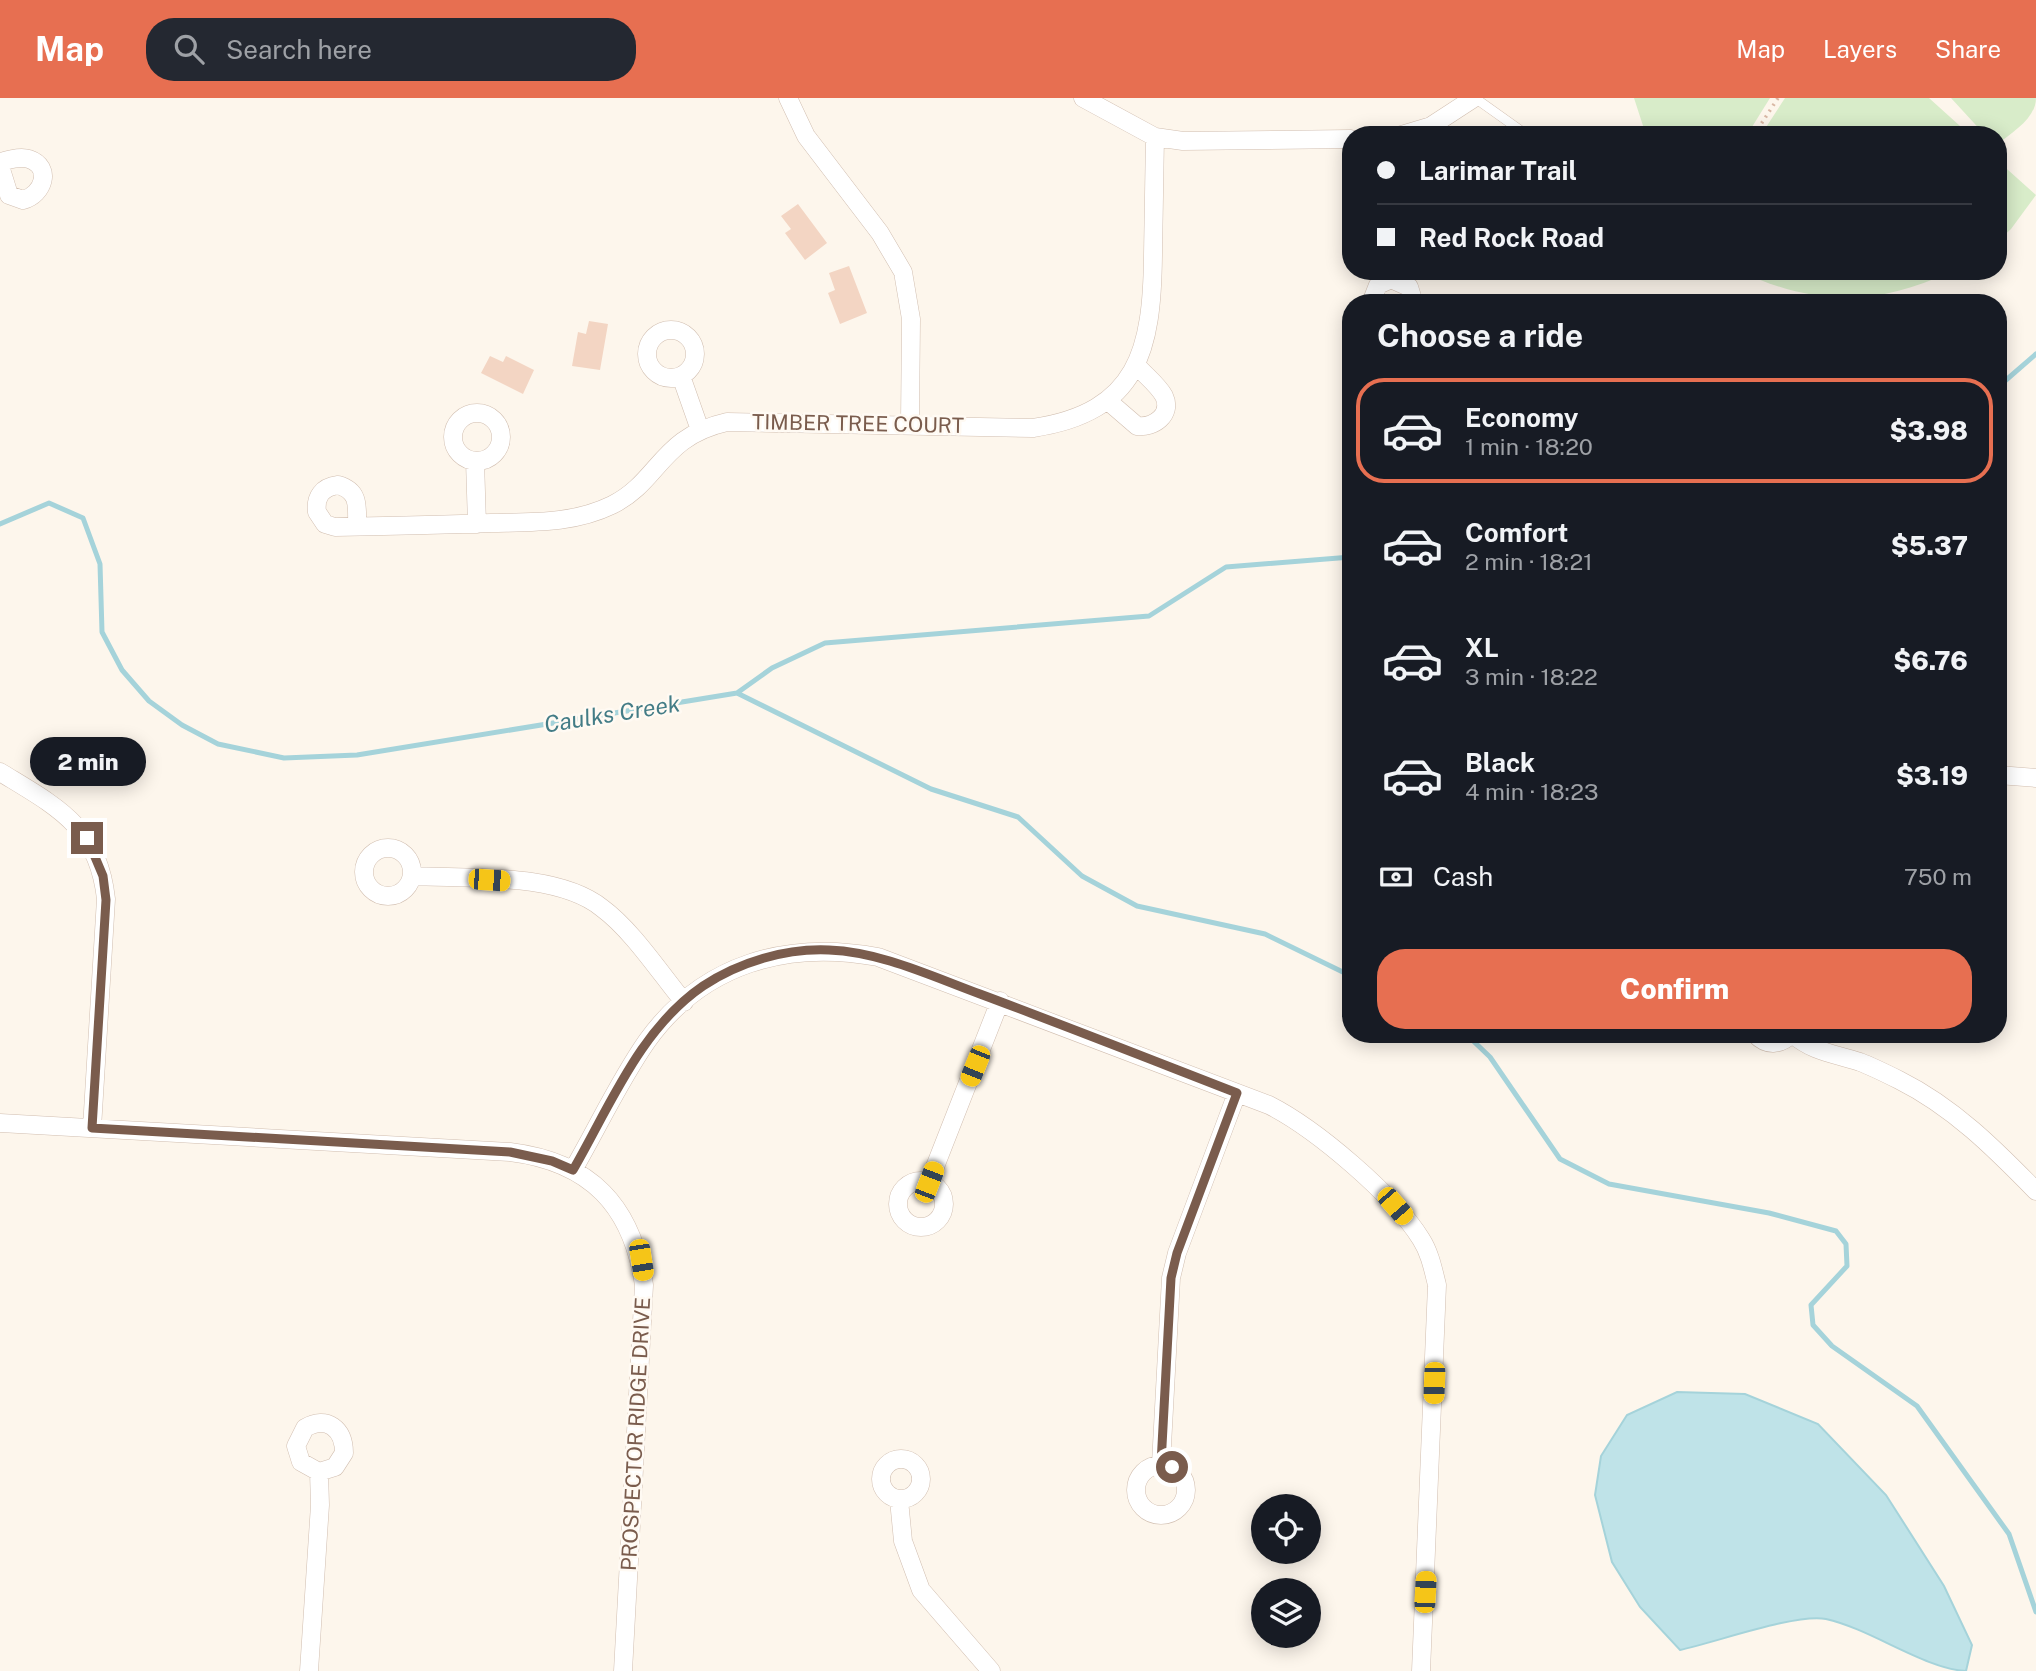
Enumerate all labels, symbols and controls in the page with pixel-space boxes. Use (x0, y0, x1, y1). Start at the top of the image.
search box (146, 18, 636, 81)
text: Map (35, 30, 104, 68)
icon: search (170, 30, 208, 68)
text: Search here (226, 34, 372, 65)
text: Map (1736, 35, 1785, 63)
text: Layers (1823, 35, 1897, 63)
text: Share (1935, 35, 2001, 63)
text: Larimar Trail (1419, 155, 1577, 186)
text: Red Rock Road (1419, 222, 1604, 253)
text: Choose a ride (1377, 317, 1583, 354)
icon: car (1381, 399, 1444, 462)
text: Economy (1465, 402, 1578, 433)
street label: TIMBER TREE COURT (752, 409, 964, 438)
text: $3.98 (1890, 415, 1968, 446)
text: 1 min · 18:20 (1465, 433, 1593, 460)
icon: car (1381, 514, 1444, 577)
text: Comfort (1465, 517, 1568, 548)
text: $5.37 (1891, 530, 1968, 561)
text: 2 min · 18:21 (1465, 548, 1593, 575)
icon: car (1381, 629, 1444, 692)
text: XL (1465, 632, 1499, 663)
text: $6.76 (1893, 645, 1968, 676)
text: 3 min · 18:22 (1465, 663, 1598, 690)
water label: Caulks Creek (542, 689, 682, 738)
callout: 2 min (29, 736, 145, 786)
icon: car (1381, 744, 1444, 807)
text: Black (1465, 747, 1535, 778)
text: 2 min (57, 748, 119, 775)
text: $3.19 (1896, 760, 1968, 791)
text: 4 min · 18:23 (1465, 778, 1598, 805)
route end (71, 822, 103, 854)
icon: cash (1377, 858, 1415, 896)
text: Cash (1433, 861, 1493, 892)
text: 750 m (1904, 863, 1972, 890)
car (468, 868, 511, 892)
button: Confirm (1377, 949, 1972, 1029)
car (958, 1043, 993, 1089)
car (912, 1159, 947, 1205)
car (1374, 1183, 1417, 1229)
car (628, 1238, 655, 1282)
street label: PROSPECTOR RIDGE DRIVE (616, 1296, 655, 1572)
car (1423, 1362, 1446, 1404)
route start (1156, 1451, 1188, 1483)
map controls (1251, 1494, 1321, 1648)
button: locate (1251, 1494, 1321, 1564)
car (1414, 1570, 1437, 1614)
button: layers (1251, 1578, 1321, 1648)

